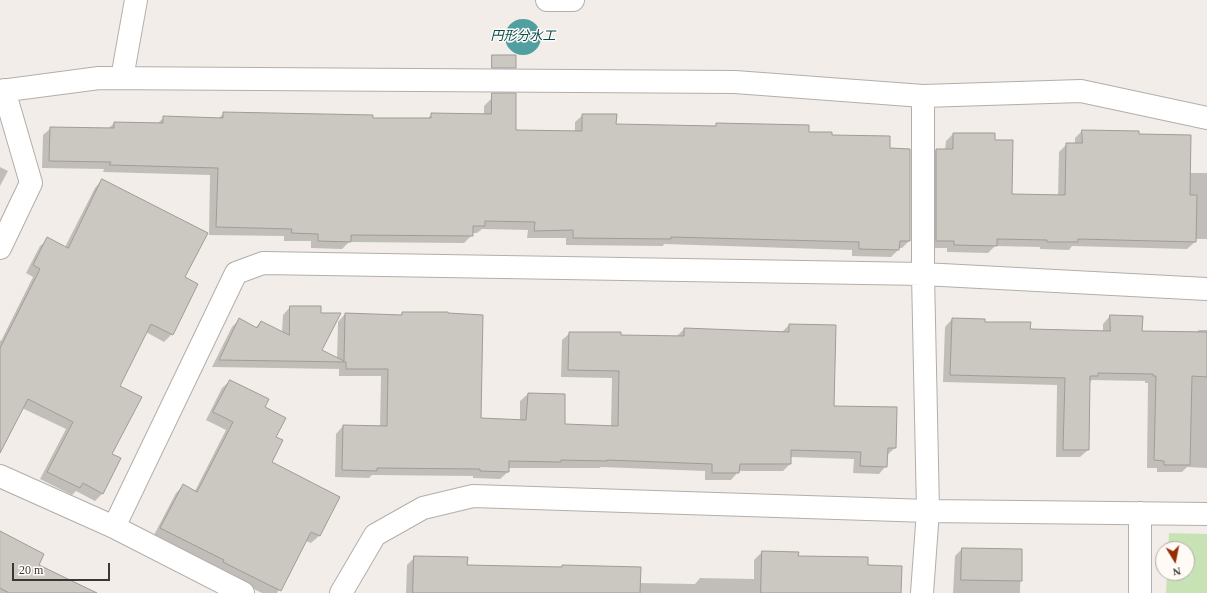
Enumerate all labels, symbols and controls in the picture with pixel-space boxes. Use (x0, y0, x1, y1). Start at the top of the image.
water label: 円形分水工 (491, 29, 555, 45)
north arrow (1155, 541, 1195, 581)
scale bar (14, 555, 112, 581)
text: 20 m (19, 563, 43, 577)
text: N (1172, 565, 1182, 578)

